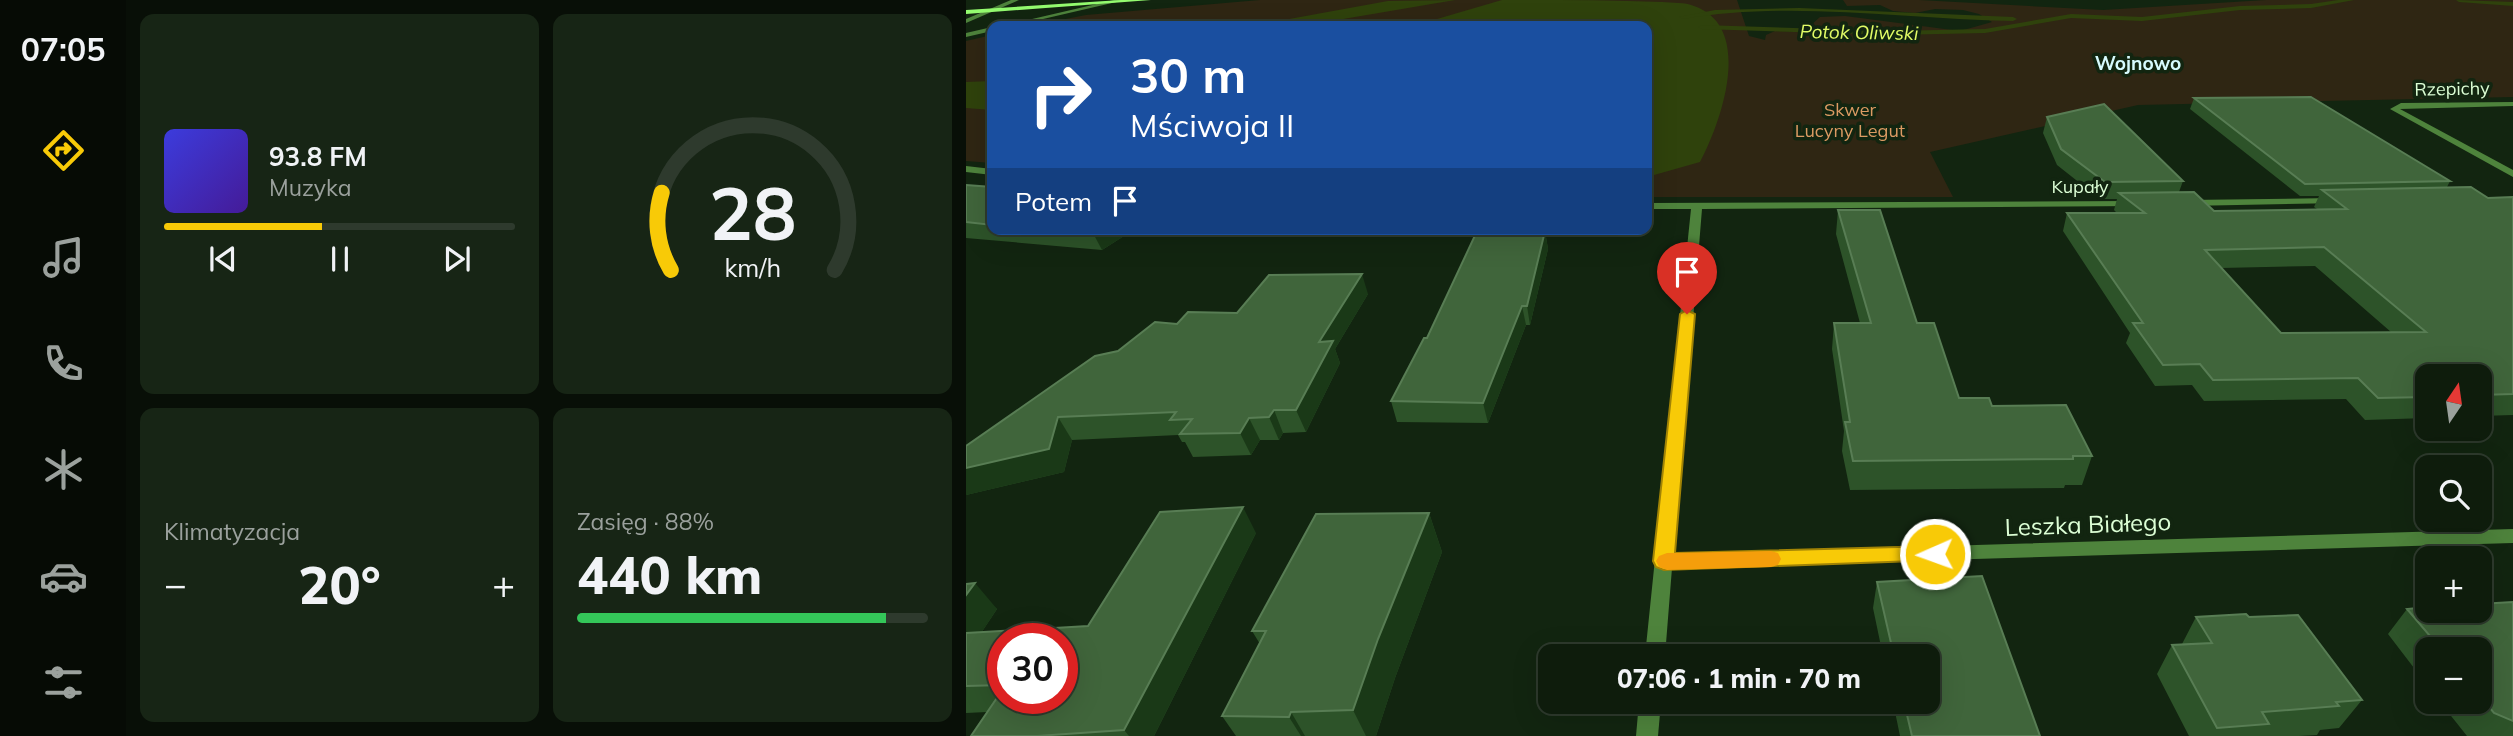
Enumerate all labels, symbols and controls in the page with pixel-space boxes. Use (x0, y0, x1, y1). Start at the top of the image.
water label: Potok Oliwski (1799, 19, 1919, 45)
text: 07:05 (21, 29, 105, 69)
text: 30 m (1130, 44, 1246, 105)
icon: right (1015, 49, 1106, 140)
district label: Wojnowo (2095, 51, 2181, 75)
street label: Rzepichy (2414, 76, 2490, 101)
park label: Skwer Lucyny Legut (1795, 98, 1905, 142)
text: Mściwoja II (1130, 105, 1294, 145)
icon: directions (39, 126, 88, 175)
text: 93.8 FM (269, 140, 367, 173)
text: 28 (709, 167, 796, 258)
text: Muzyka (269, 173, 352, 202)
street label: Kupały (2051, 175, 2109, 198)
icon: arrive (1106, 182, 1144, 220)
text: Potem (1015, 185, 1092, 218)
icon: music (39, 233, 88, 282)
icon: previous (204, 240, 242, 278)
icon: pause (321, 240, 359, 278)
icon: next (438, 240, 476, 278)
pin (1657, 242, 1717, 314)
text: km/h (724, 252, 781, 283)
icon: arrive (1668, 253, 1706, 291)
icon: phone (39, 339, 88, 388)
north arrow (2415, 364, 2492, 441)
map controls (2415, 364, 2492, 714)
icon: climate (39, 445, 88, 494)
button: search (2415, 455, 2492, 532)
street label: Leszka Białego (2004, 506, 2172, 542)
text: Zasięg · 88% (577, 507, 714, 536)
text: Klimatyzacja (164, 517, 300, 546)
position arrow (1898, 517, 1972, 591)
text: 440 km (577, 542, 762, 607)
button: + (2415, 546, 2492, 623)
icon: car (39, 552, 88, 601)
text: 20° (298, 552, 381, 617)
text: − (164, 560, 187, 608)
text: + (492, 560, 515, 608)
speed limit sign: 30 (987, 623, 1078, 714)
button: − (2415, 637, 2492, 714)
icon: filters (39, 658, 88, 707)
text: 07:06 · 1 min · 70 m (1617, 662, 1861, 695)

